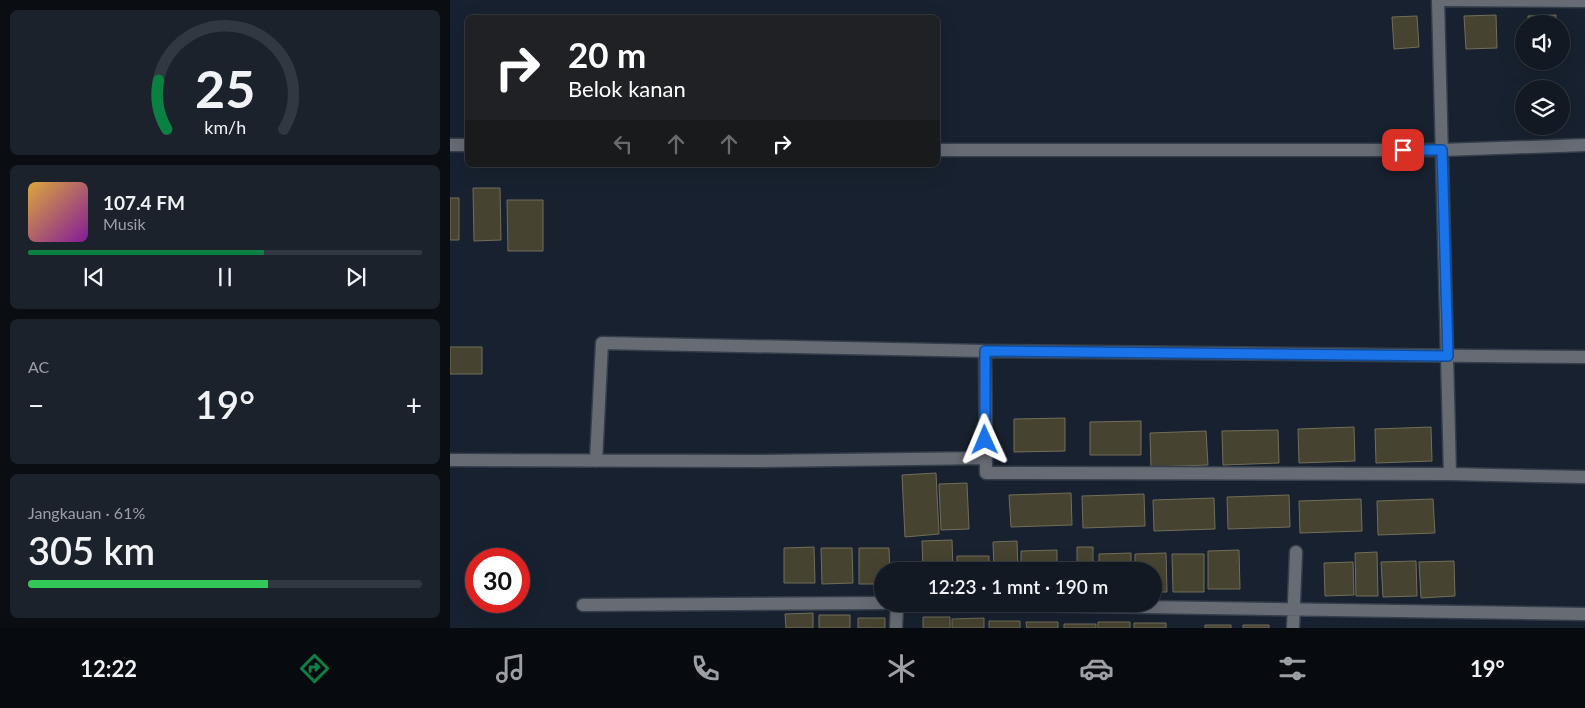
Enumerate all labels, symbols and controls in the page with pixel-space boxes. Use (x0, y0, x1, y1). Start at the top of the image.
map controls (1515, 15, 1570, 135)
button: sound (1515, 15, 1570, 70)
text: 20 m (568, 33, 646, 75)
icon: right (485, 35, 550, 100)
text: 25 (195, 57, 255, 119)
text: Belok kanan (568, 75, 686, 102)
button: layers (1515, 80, 1570, 135)
text: km/h (204, 116, 246, 138)
pin (1382, 129, 1424, 171)
icon: left (609, 130, 637, 158)
icon: ahead (662, 130, 690, 158)
icon: ahead (715, 130, 743, 158)
icon: right (768, 130, 796, 158)
icon: arrive (1389, 136, 1417, 164)
text: 107.4 FM (103, 191, 185, 214)
text: Musik (103, 214, 146, 233)
icon: previous (80, 263, 108, 291)
icon: pause (211, 263, 239, 291)
icon: next (342, 263, 370, 291)
text: AC (28, 357, 49, 376)
text: 19° (195, 381, 255, 427)
text: − (28, 388, 44, 422)
text: + (406, 388, 422, 422)
position arrow (958, 413, 1010, 465)
text: Jangkauan · 61% (28, 503, 145, 522)
text: 305 km (28, 527, 155, 573)
speed limit sign: 30 (465, 548, 530, 613)
text: 12:23 · 1 mnt · 190 m (928, 575, 1108, 598)
icon: directions (297, 651, 332, 686)
icon: music (493, 651, 528, 686)
icon: phone (688, 651, 723, 686)
icon: climate (884, 651, 919, 686)
icon: car (1079, 651, 1114, 686)
icon: filters (1275, 651, 1310, 686)
text: 12:22 (80, 655, 137, 682)
text: 19° (1470, 655, 1505, 682)

